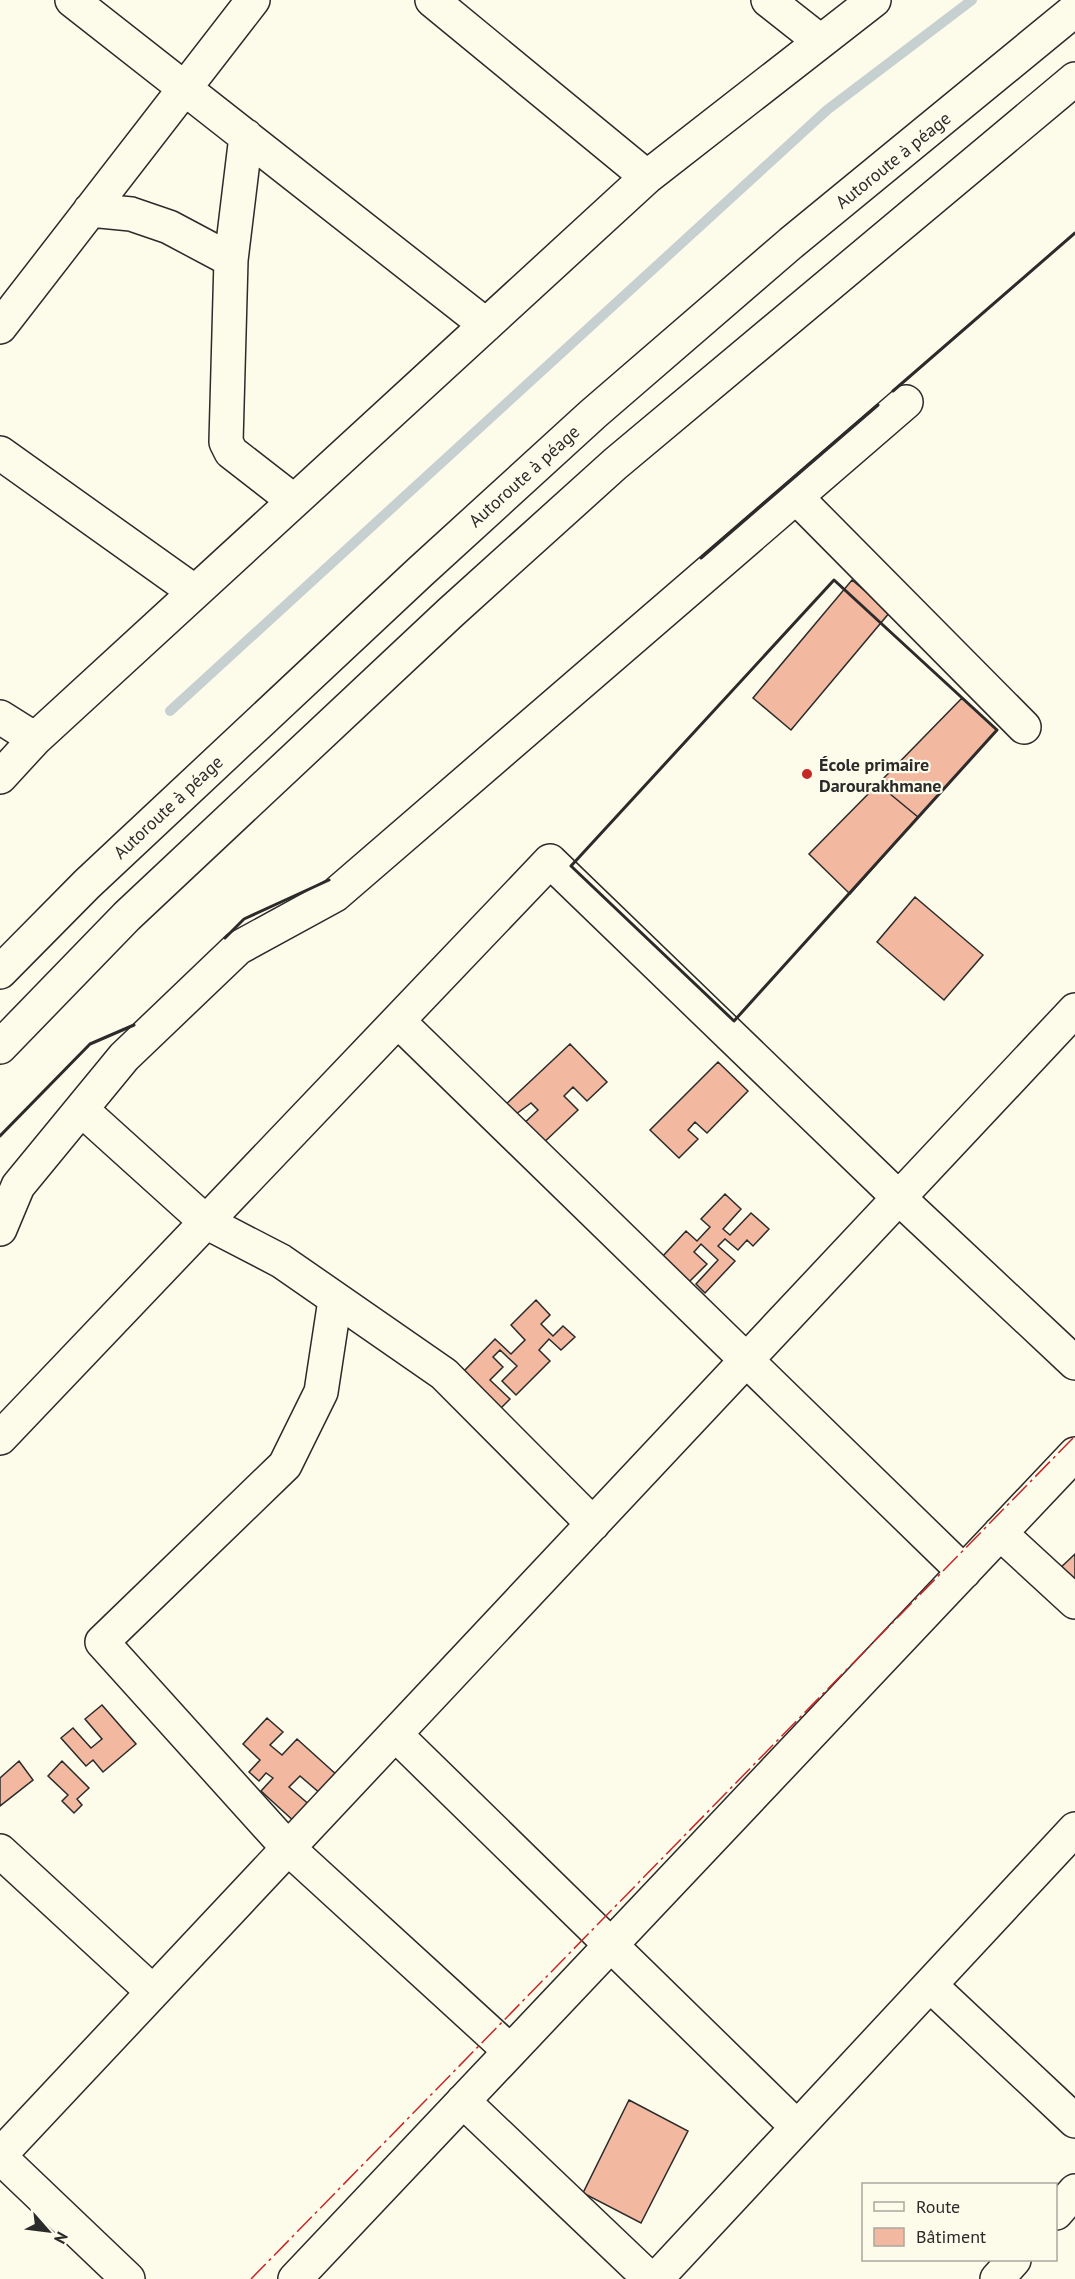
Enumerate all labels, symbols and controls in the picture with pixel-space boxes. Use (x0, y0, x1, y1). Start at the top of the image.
street label: Autoroute à péage (831, 107, 955, 213)
street label: Autoroute à péage (464, 420, 584, 532)
street label: Autoroute à péage (108, 750, 228, 864)
place label: École primaire Darourakhmane (819, 753, 942, 797)
marker: École primaire Darourakhmane (800, 767, 814, 781)
legend (862, 2183, 1057, 2261)
text: Route (916, 2195, 960, 2218)
north arrow (18, 2201, 78, 2261)
text: Bâtiment (916, 2225, 986, 2248)
text: N (50, 2229, 73, 2247)

